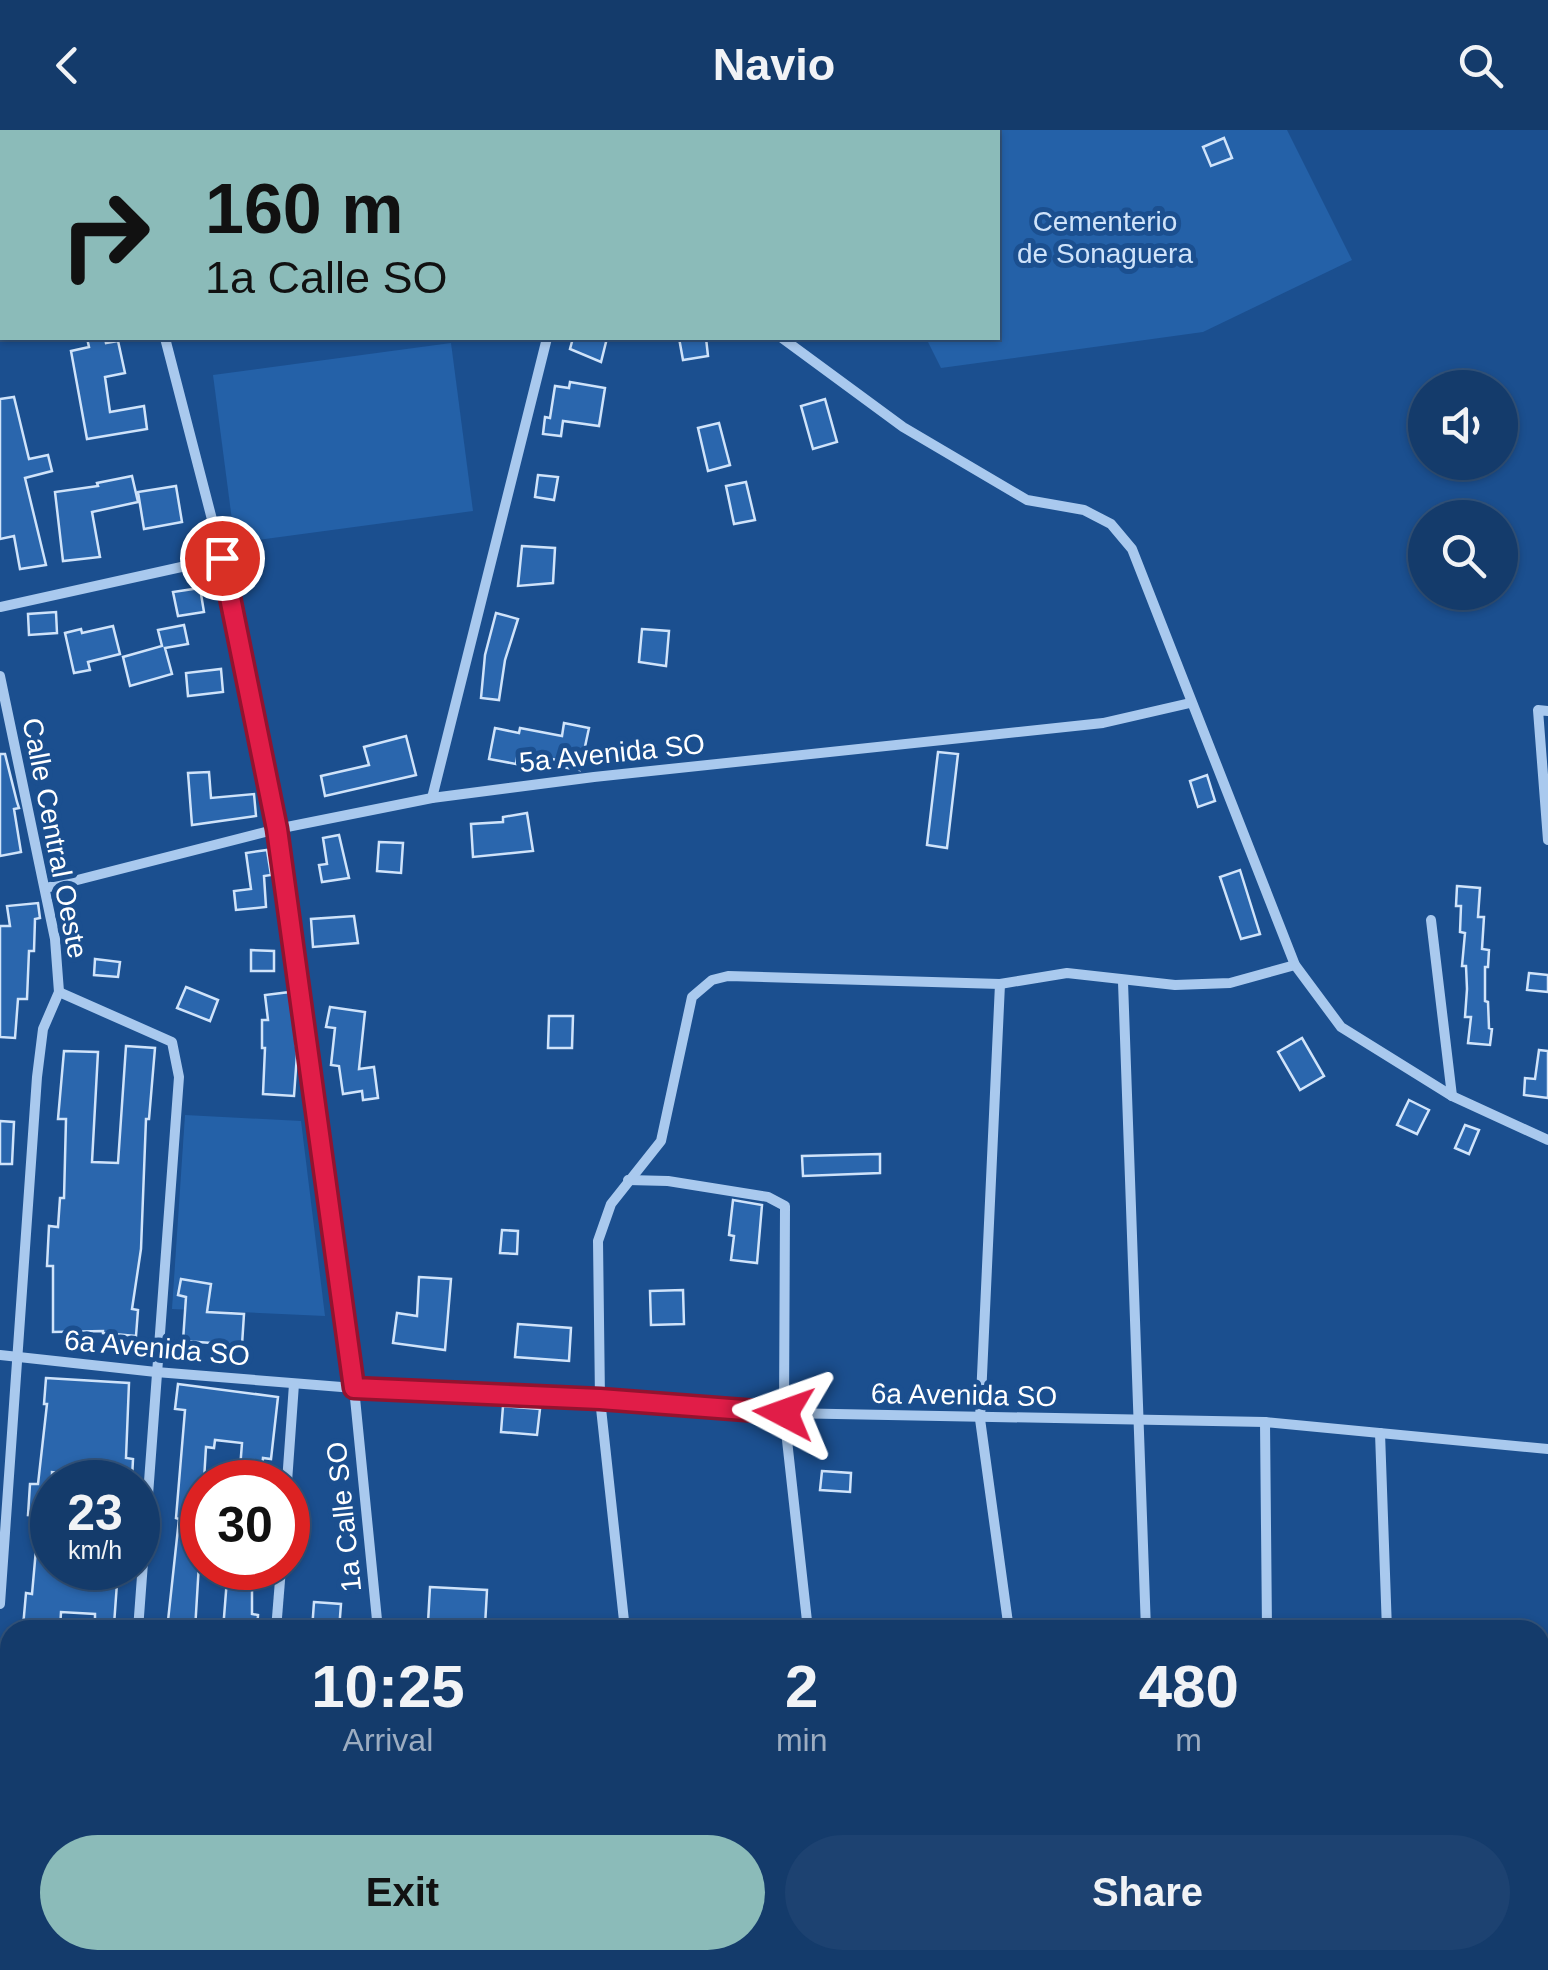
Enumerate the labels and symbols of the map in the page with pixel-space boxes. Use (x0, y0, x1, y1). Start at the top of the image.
park label: Cementerio de Sonaguera (1017, 206, 1193, 269)
pin (180, 516, 265, 601)
street label: Calle Central Oeste (16, 715, 94, 961)
street label: 5a Avenida SO (518, 728, 706, 778)
street label: 6a Avenida SO (63, 1324, 251, 1372)
position arrow (732, 1361, 836, 1465)
street label: 6a Avenida SO (871, 1378, 1057, 1412)
street label: 1a Calle SO (321, 1440, 367, 1594)
speed limit sign: 30 (180, 1460, 310, 1590)

